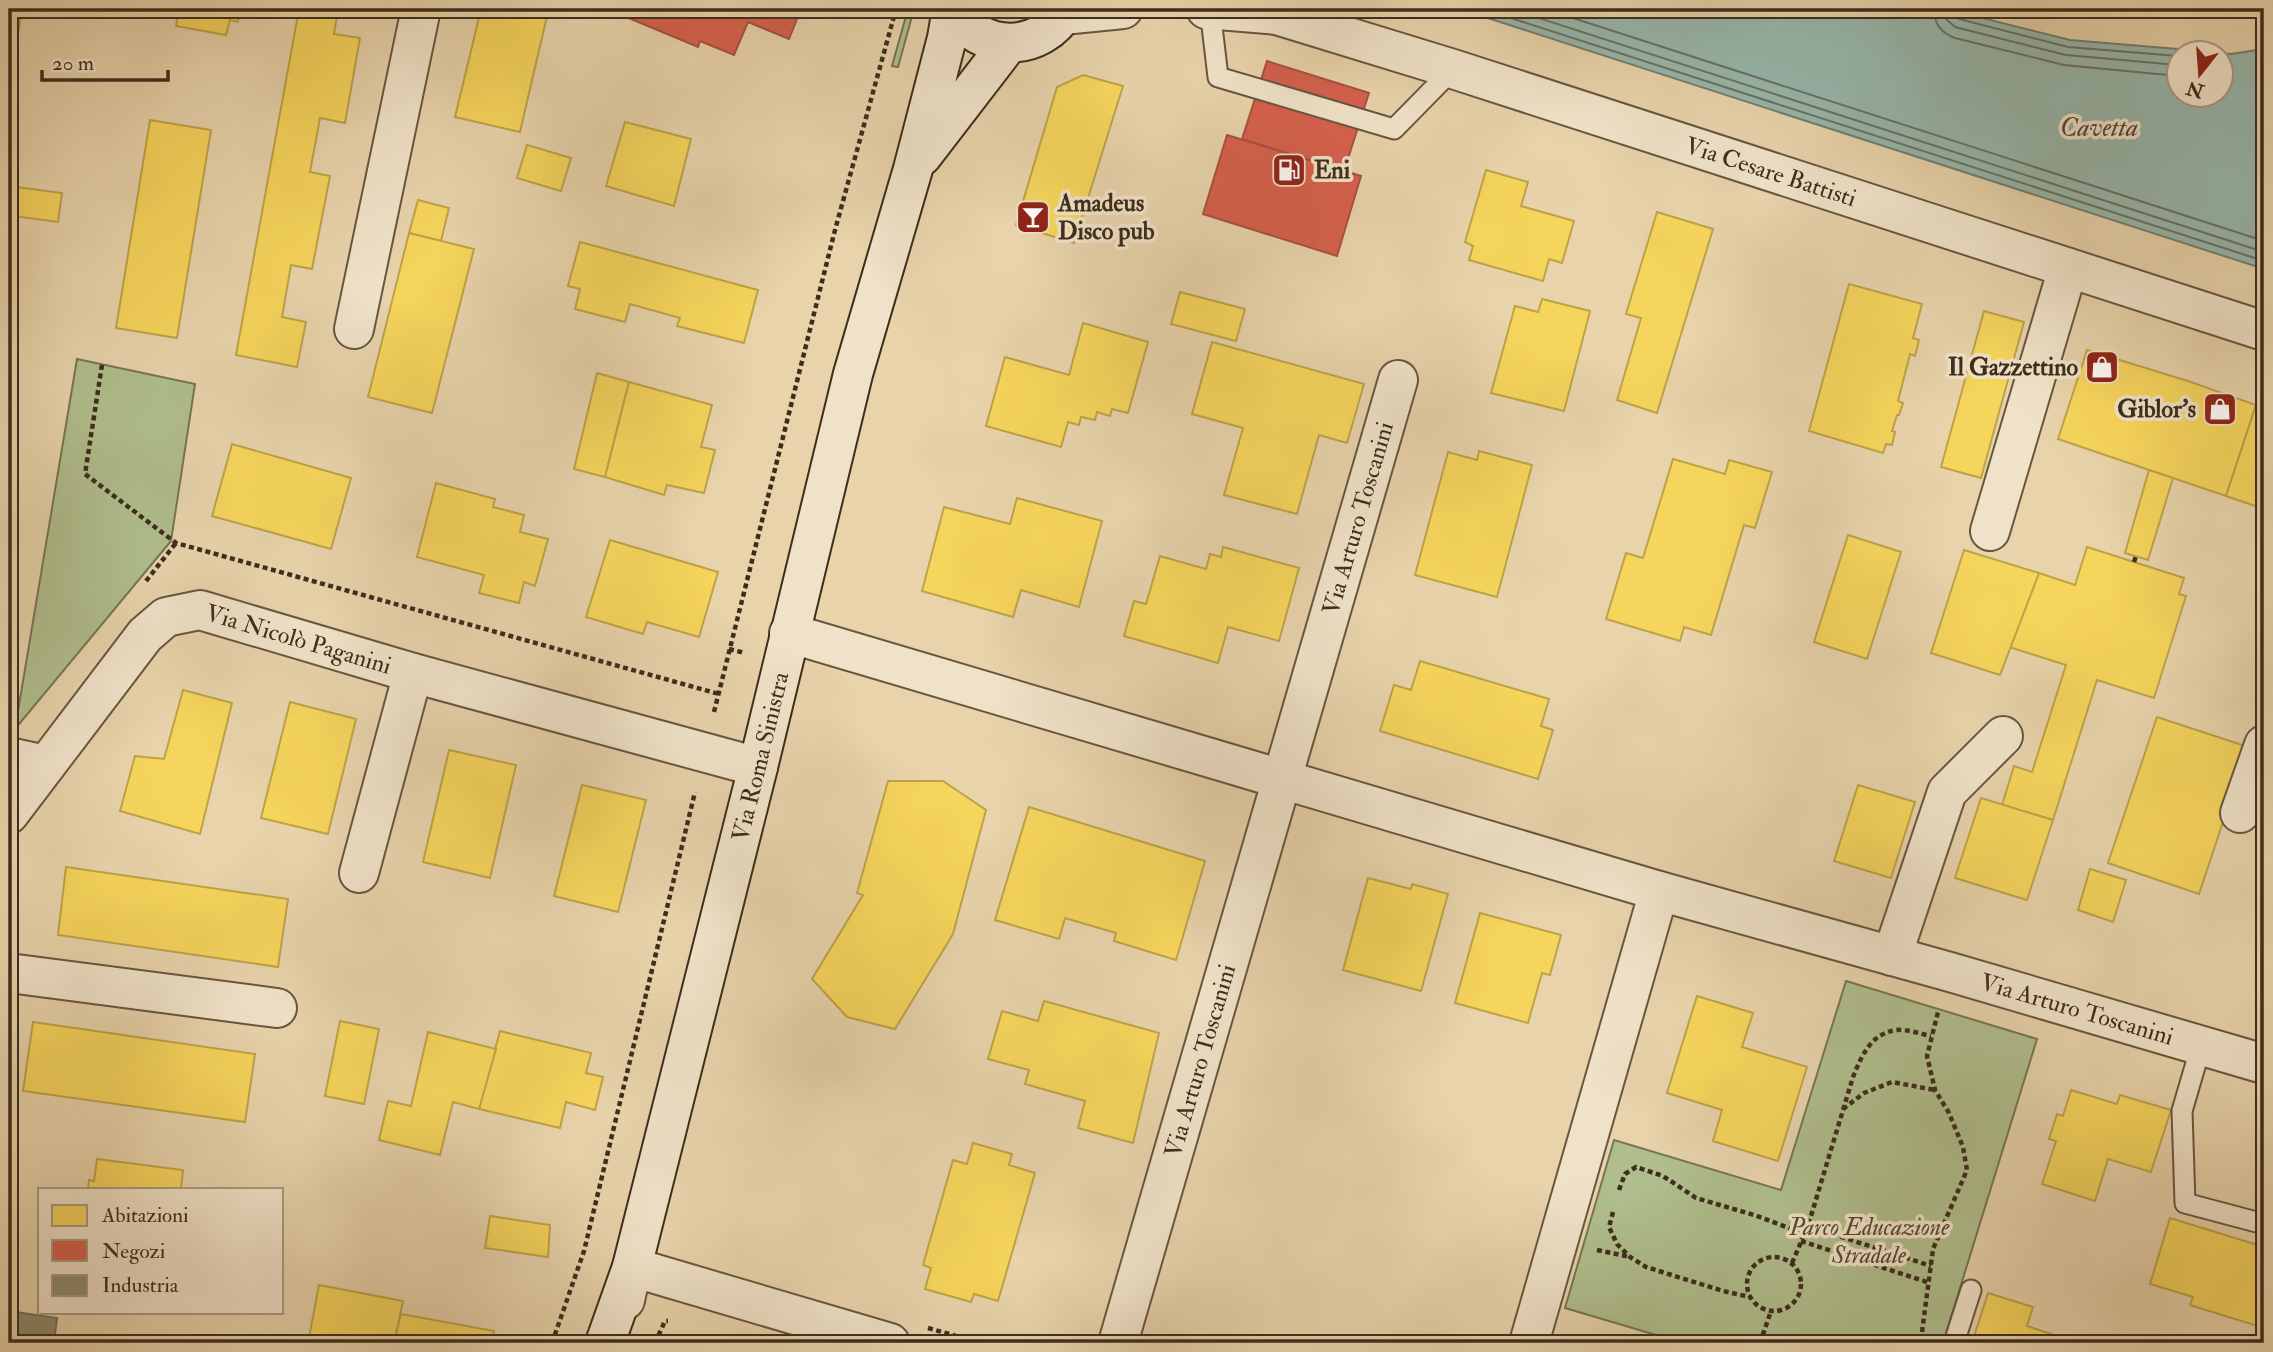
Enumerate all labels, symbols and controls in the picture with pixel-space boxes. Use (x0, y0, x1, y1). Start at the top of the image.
scale bar (42, 38, 168, 82)
north arrow (2164, 38, 2234, 108)
text: 20 m (52, 50, 94, 77)
text: N (2183, 75, 2208, 104)
water label: Cavetta (2060, 112, 2138, 144)
street label: Via Cesare Battisti (1681, 130, 1860, 214)
fuel station icon: Eni (1270, 151, 1308, 189)
place label: Eni (1314, 155, 1351, 186)
place label: Amadeus Disco pub (1057, 188, 1155, 247)
bar icon: Amadeus Disco pub (1014, 198, 1052, 236)
shop icon: Il Gazzettino (2083, 348, 2121, 386)
place label: Il Gazzettino (1948, 352, 2078, 383)
shop icon: Giblor's (2201, 390, 2239, 428)
place label: Giblor's (2117, 394, 2196, 425)
street label: Via Arturo Toscanini (1316, 418, 1401, 619)
street label: Via Nicolò Paganini (202, 598, 395, 682)
street label: Via Roma Sinistra (725, 668, 797, 845)
street label: Via Arturo Toscanini (1158, 961, 1243, 1161)
street label: Via Arturo Toscanini (1977, 967, 2177, 1053)
legend (38, 1188, 284, 1314)
text: Abitazioni (101, 1202, 189, 1229)
park label: Parco Educazione Stradale (1788, 1212, 1950, 1271)
text: Negozi (102, 1238, 166, 1265)
text: Industria (102, 1272, 179, 1299)

